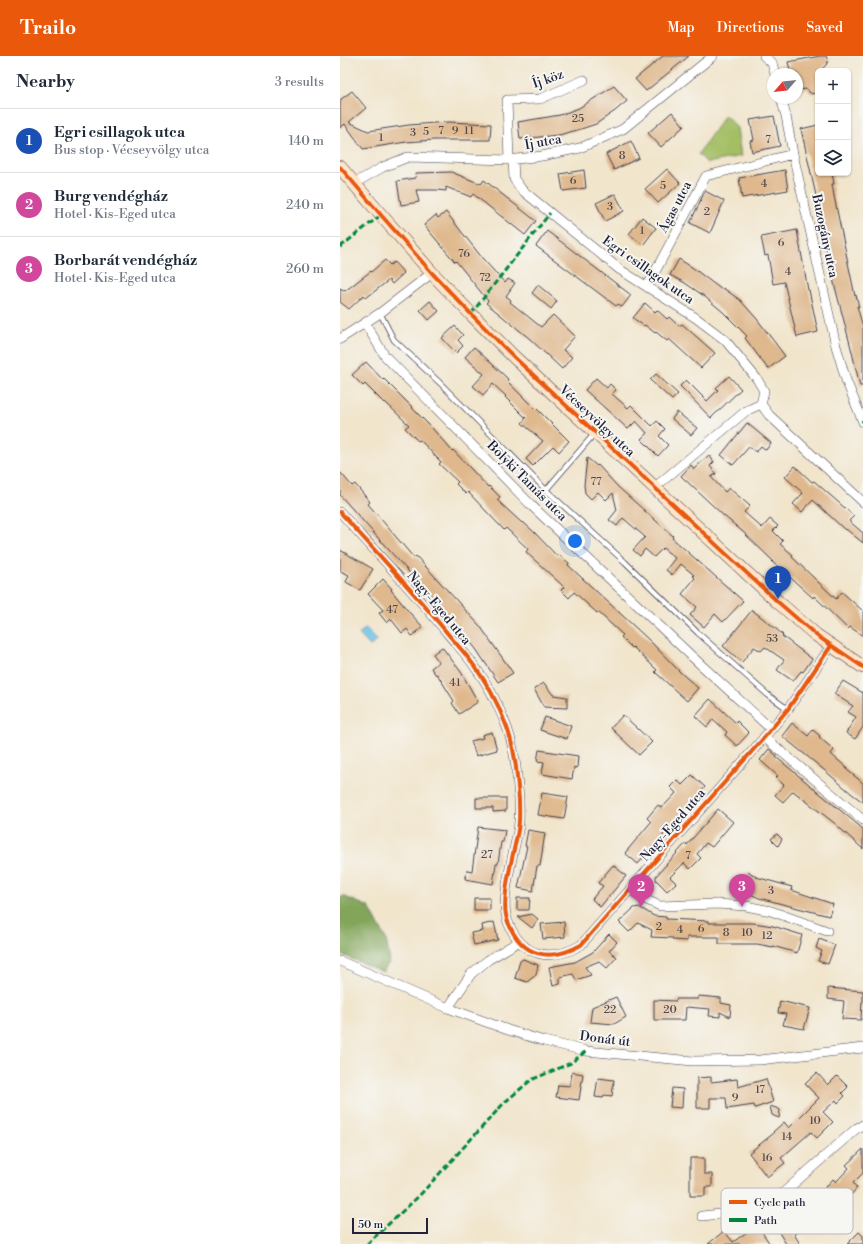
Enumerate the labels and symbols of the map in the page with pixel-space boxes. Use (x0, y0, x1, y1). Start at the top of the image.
street label: Íj köz (530, 65, 566, 92)
north arrow (767, 68, 803, 104)
house number: 25 (572, 112, 584, 126)
house number: 7 (438, 124, 444, 138)
house number: 9 (452, 124, 459, 138)
house number: 11 (464, 124, 474, 138)
house number: 5 (423, 125, 429, 139)
house number: 3 (410, 126, 416, 140)
street label: Íj utca (523, 130, 563, 153)
house number: 1 (379, 131, 384, 145)
house number: 7 (765, 133, 771, 147)
house number: 8 (619, 149, 626, 163)
house number: 6 (570, 174, 577, 188)
house number: 4 (761, 177, 768, 191)
street label: Ágas utca (653, 178, 695, 236)
house number: 5 (660, 179, 666, 193)
street label: Buzogány utca (808, 192, 842, 280)
house number: 3 (607, 200, 613, 214)
house number: 2 (704, 205, 710, 219)
house number: 1 (640, 224, 645, 238)
street label: Egri csillagok utca (599, 232, 697, 308)
house number: 6 (778, 236, 785, 250)
house number: 76 (458, 247, 470, 261)
house number: 4 (785, 265, 792, 279)
house number: 72 (479, 271, 491, 285)
street label: Vécseyvölgy utca (555, 381, 639, 461)
street label: Bolyki Tamás utca (483, 437, 571, 525)
house number: 77 (590, 475, 602, 489)
your location (565, 531, 585, 551)
pin: 1 (765, 566, 791, 599)
street label: Nagy-Eged utca (404, 568, 475, 648)
house number: 47 (386, 603, 398, 617)
house number: 53 (766, 632, 778, 646)
house number: 41 (449, 676, 461, 690)
street label: Nagy-Eged utca (637, 785, 709, 865)
house number: 27 (481, 848, 493, 862)
house number: 7 (685, 849, 691, 863)
pin: 2 (628, 874, 654, 907)
pin: 3 (729, 874, 755, 907)
house number: 3 (768, 884, 774, 898)
house number: 2 (656, 920, 662, 934)
house number: 6 (698, 922, 705, 936)
house number: 4 (677, 923, 684, 937)
house number: 8 (723, 926, 730, 940)
house number: 10 (741, 926, 753, 940)
house number: 12 (761, 929, 773, 943)
house number: 22 (604, 1003, 616, 1017)
house number: 20 (663, 1003, 677, 1017)
street label: Donát út (579, 1028, 632, 1050)
house number: 17 (755, 1083, 765, 1097)
house number: 9 (732, 1091, 739, 1105)
house number: 10 (809, 1114, 821, 1128)
house number: 14 (782, 1130, 793, 1144)
house number: 16 (761, 1151, 773, 1165)
legend (721, 1188, 853, 1234)
text: Cycle path (754, 1196, 806, 1210)
text: Path (754, 1214, 778, 1228)
scale bar (352, 1216, 428, 1235)

